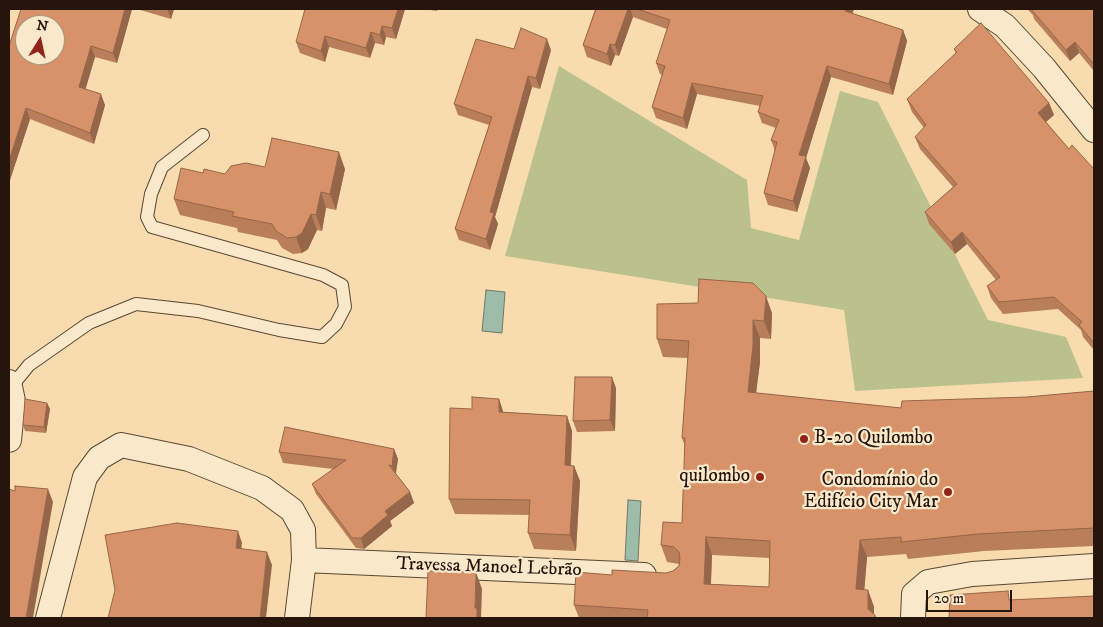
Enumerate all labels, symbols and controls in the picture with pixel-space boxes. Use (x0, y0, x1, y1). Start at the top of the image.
north arrow (15, 15, 65, 65)
text: N (35, 16, 50, 36)
place label: B-20 Quilombo (814, 428, 933, 450)
marker: B-20 Quilombo (798, 433, 810, 445)
place label: quilombo (679, 466, 750, 488)
place label: Condomínio do Edifício City Mar (804, 470, 938, 514)
marker: quilombo (754, 471, 766, 483)
marker: Condomínio do Edifício City Mar (942, 486, 954, 498)
street label: Travessa Manoel Lebrão (396, 553, 582, 583)
scale bar (928, 580, 1014, 612)
text: 20 m (934, 589, 964, 608)

